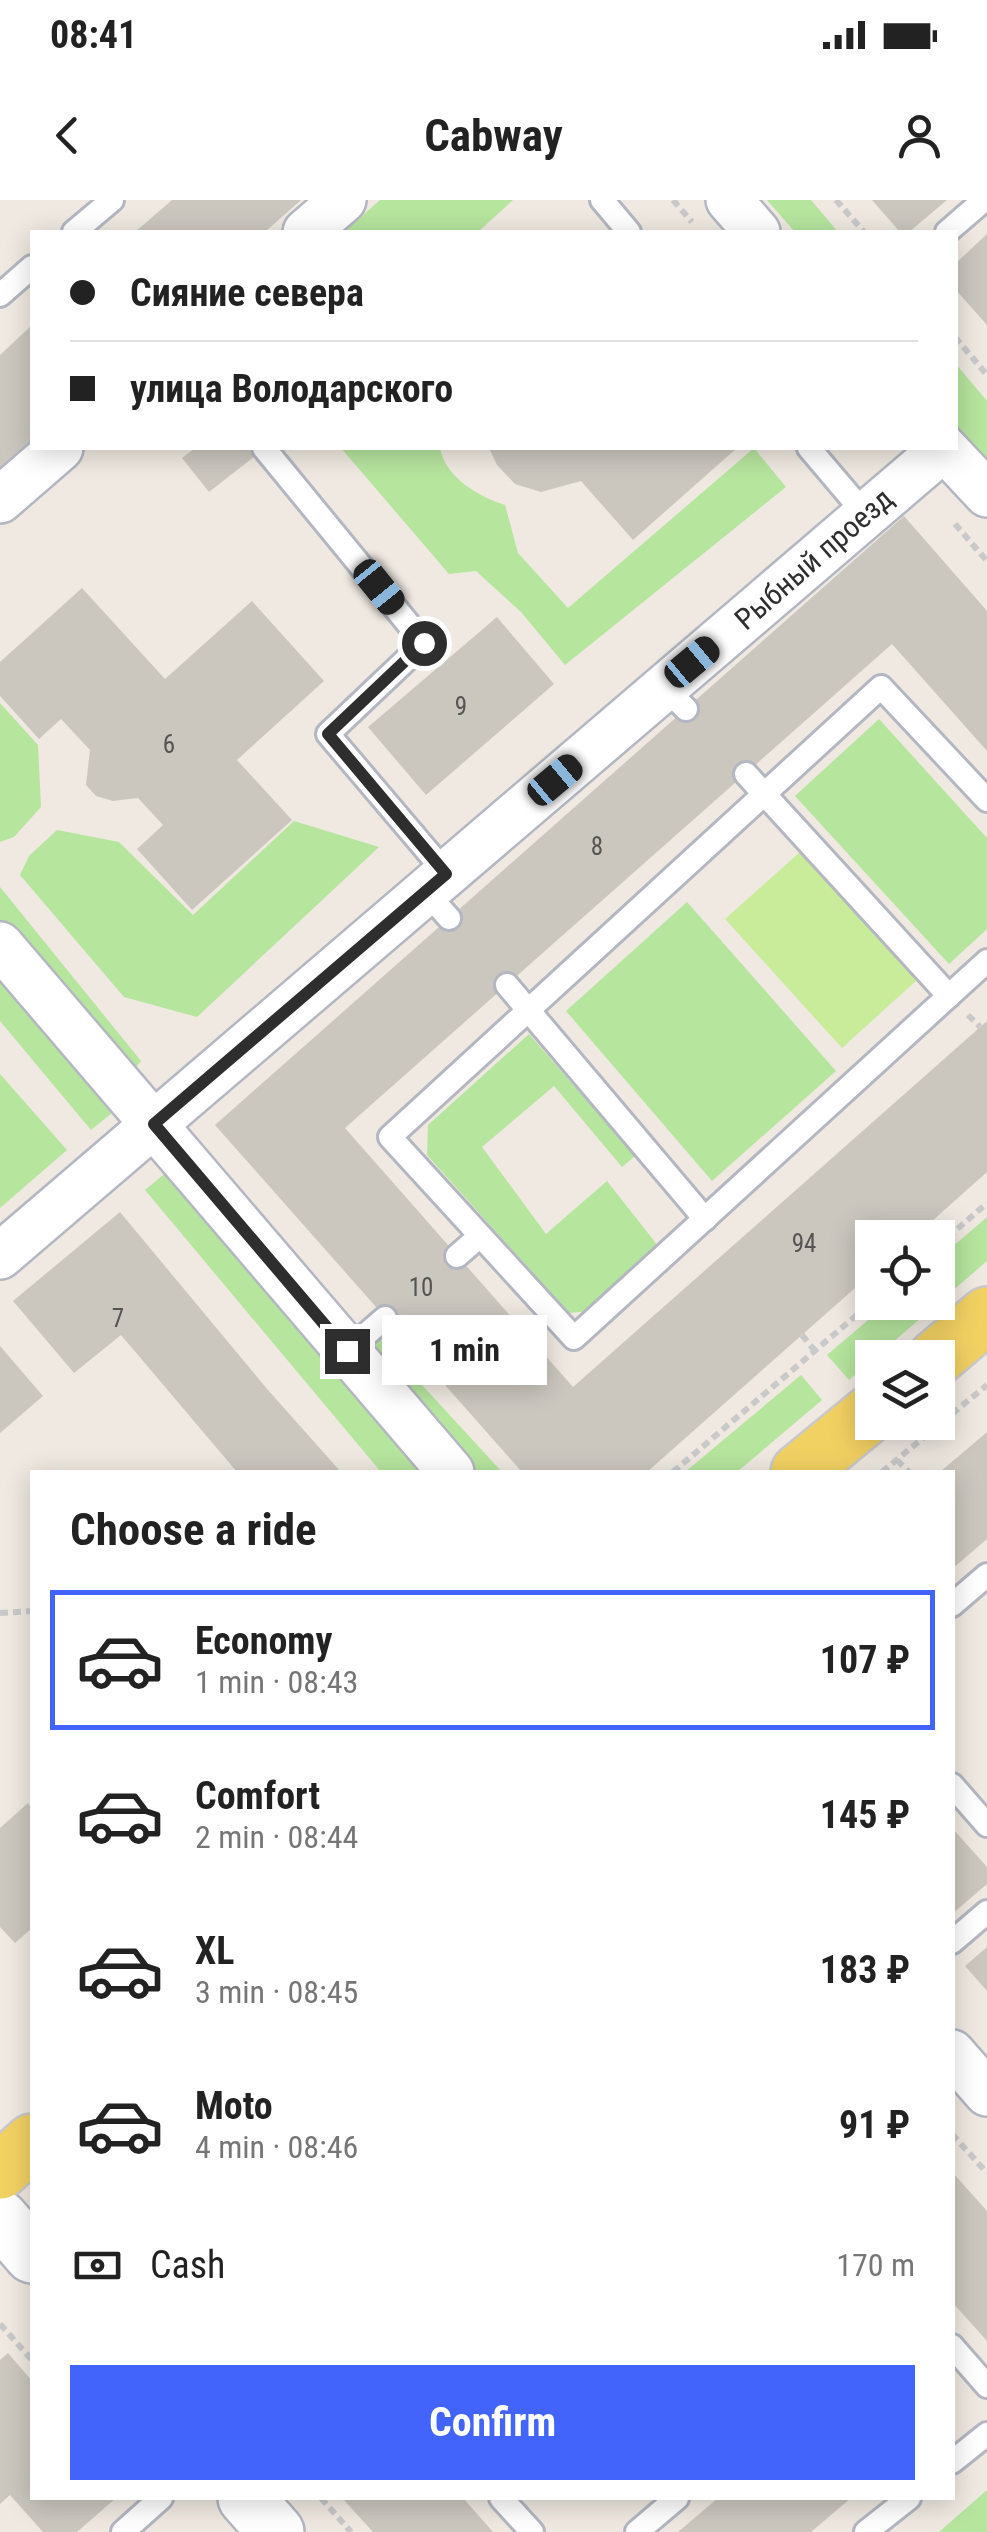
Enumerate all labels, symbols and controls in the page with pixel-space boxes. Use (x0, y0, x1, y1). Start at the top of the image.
text: 08:41 (50, 13, 137, 57)
icon: back (40, 108, 95, 163)
icon: person (892, 108, 947, 163)
text: Cabway (424, 109, 563, 162)
text: Сияние севера (130, 271, 364, 315)
text: улица Володарского (130, 367, 453, 411)
street label: Рыбный проезд (728, 481, 900, 637)
car (348, 554, 410, 620)
route start (402, 621, 447, 666)
car (659, 631, 725, 693)
house number: 9 (455, 692, 467, 721)
house number: 6 (163, 730, 175, 759)
car (522, 749, 588, 811)
house number: 8 (591, 832, 603, 861)
map controls (855, 1220, 955, 1440)
button: locate (855, 1220, 955, 1320)
house number: 94 (792, 1229, 816, 1258)
house number: 10 (409, 1273, 433, 1302)
house number: 7 (112, 1304, 124, 1333)
callout: 1 min (382, 1316, 547, 1386)
route end (325, 1329, 370, 1374)
text: 1 min (429, 1331, 500, 1369)
button: layers (855, 1340, 955, 1440)
text: Choose a ride (70, 1503, 317, 1556)
icon: car (75, 1615, 165, 1705)
text: Economy (195, 1619, 332, 1663)
text: 107 ₽ (820, 1638, 910, 1682)
text: 1 min · 08:43 (195, 1663, 358, 1701)
icon: car (75, 1770, 165, 1860)
text: Comfort (195, 1774, 320, 1818)
text: 145 ₽ (820, 1793, 910, 1837)
text: 2 min · 08:44 (195, 1818, 358, 1856)
icon: car (75, 1925, 165, 2015)
text: XL (195, 1929, 234, 1973)
text: 183 ₽ (820, 1948, 910, 1992)
text: 3 min · 08:45 (195, 1973, 358, 2011)
icon: car (75, 2080, 165, 2170)
text: Moto (195, 2084, 273, 2128)
text: 91 ₽ (839, 2103, 910, 2147)
text: 4 min · 08:46 (195, 2128, 358, 2166)
icon: cash (70, 2238, 125, 2293)
text: Cash (150, 2243, 225, 2287)
text: 170 m (836, 2246, 915, 2284)
button: Confirm (70, 2365, 915, 2480)

